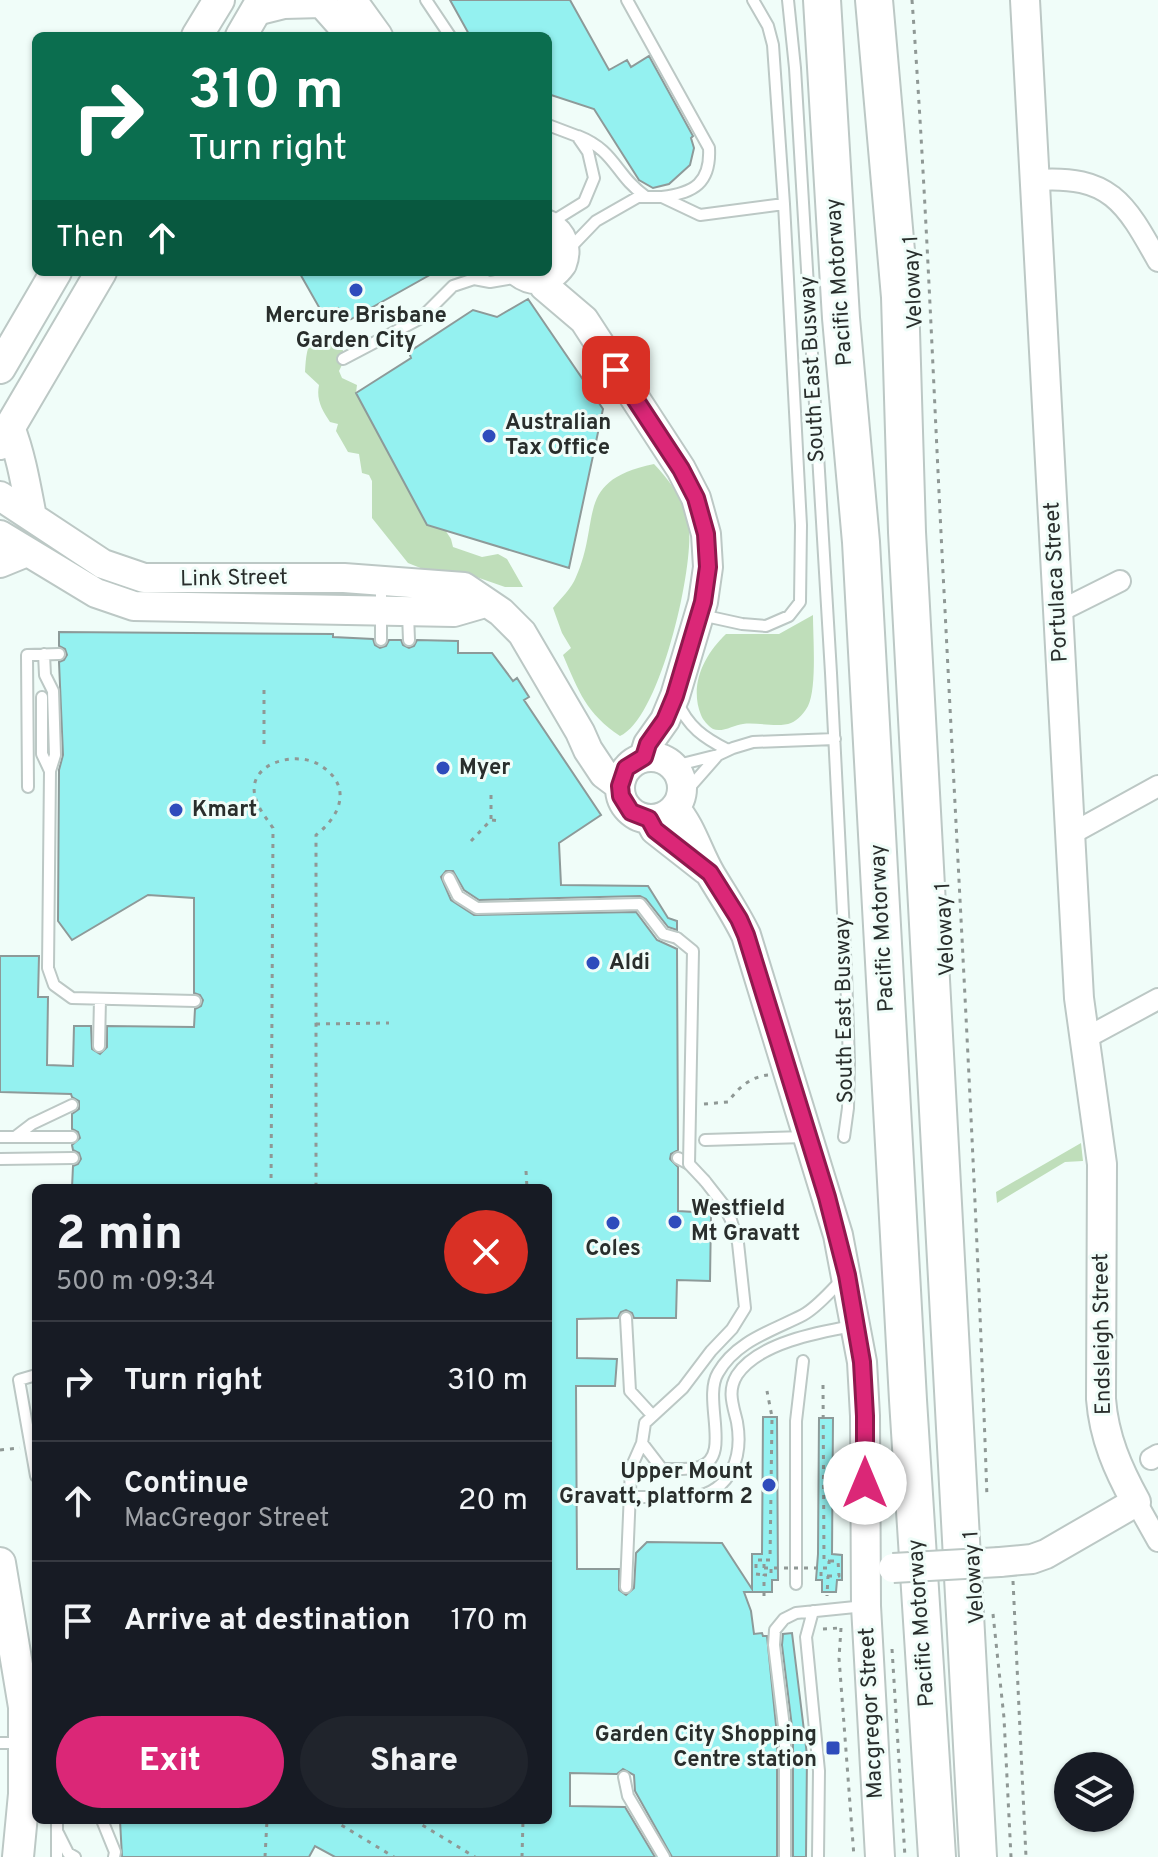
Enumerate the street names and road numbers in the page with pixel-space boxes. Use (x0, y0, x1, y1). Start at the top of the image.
street label: Pacific Motorway (821, 197, 859, 367)
street label: Veloway 1 (898, 234, 930, 330)
street label: South East Busway (795, 275, 831, 463)
street label: Portulaca Street (1039, 501, 1075, 663)
street label: Link Street (180, 565, 288, 593)
street label: Pacific Motorway (865, 843, 901, 1013)
street label: Veloway 1 (930, 881, 962, 977)
street label: South East Busway (830, 916, 860, 1104)
street label: Endsleigh Street (1088, 1253, 1118, 1415)
street label: Veloway 1 (958, 1529, 992, 1625)
street label: Pacific Motorway (903, 1538, 941, 1708)
street label: Macgregor Street (854, 1627, 890, 1799)

